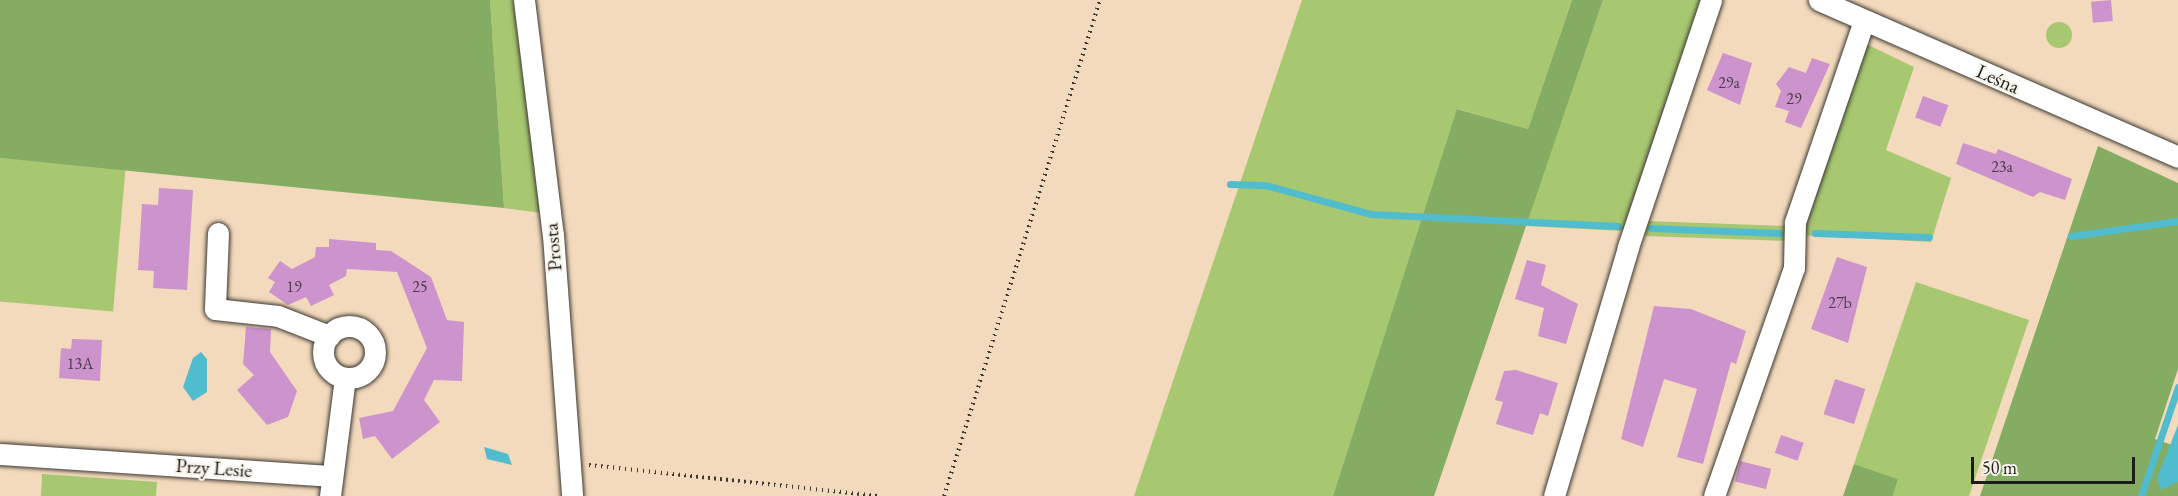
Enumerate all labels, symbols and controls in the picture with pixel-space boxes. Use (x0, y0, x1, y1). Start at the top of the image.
street label: Leśna (1973, 59, 2023, 99)
house number: 29a (1718, 73, 1740, 93)
house number: 29 (1786, 89, 1802, 109)
house number: 23a (1991, 157, 2013, 177)
street label: Prosta (539, 222, 567, 272)
house number: 19 (286, 277, 302, 297)
house number: 25 (412, 277, 428, 297)
house number: 27b (1828, 293, 1852, 313)
house number: 13A (67, 354, 93, 374)
scale bar (1974, 445, 2138, 483)
street label: Przy Lesie (175, 453, 253, 483)
text: 50 m (1982, 456, 2017, 479)

